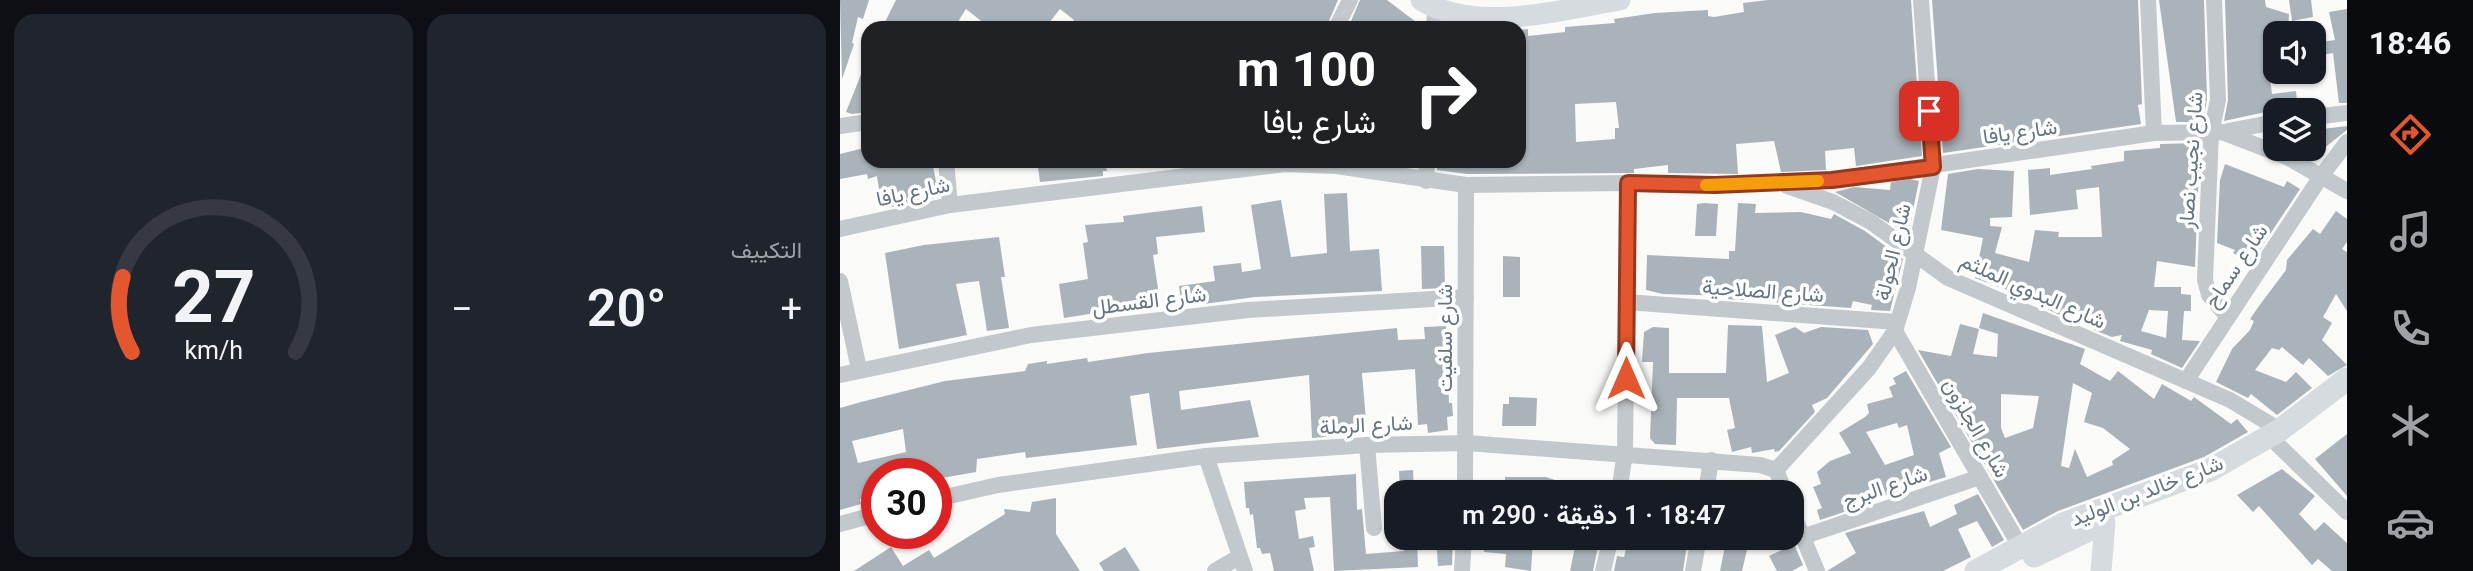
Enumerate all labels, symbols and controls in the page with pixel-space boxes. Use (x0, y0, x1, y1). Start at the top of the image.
map controls (2263, 21, 2326, 161)
button: sound (2263, 21, 2326, 84)
text: 18:46 (2369, 24, 2451, 62)
text: 100 m (1237, 41, 1376, 98)
icon: right (1400, 49, 1491, 140)
pin (1899, 81, 1959, 141)
street label: شارع نجيب نصار (2174, 91, 2210, 230)
icon: arrive (1910, 92, 1948, 130)
button: layers (2263, 98, 2326, 161)
text: شارع يافا (1262, 103, 1376, 141)
icon: directions (2386, 110, 2435, 159)
street label: شارع يافا (1981, 115, 2059, 151)
street label: شارع يافا (874, 173, 952, 213)
street label: شارع الحولة (1870, 201, 1918, 303)
icon: music (2386, 207, 2435, 256)
street label: شارع سماح (2199, 220, 2274, 313)
text: التكييف (731, 237, 802, 264)
street label: شارع البدوي الملثم (1955, 248, 2109, 338)
text: 27 (172, 254, 255, 340)
street label: شارع الصلاحية (1701, 275, 1825, 309)
text: 20° (587, 278, 666, 339)
street label: شارع القسطل (1091, 282, 1208, 322)
street label: شارع سلفيت (1433, 284, 1459, 392)
text: − (451, 287, 473, 331)
text: + (780, 287, 802, 331)
icon: phone (2386, 304, 2435, 353)
text: km/h (184, 335, 243, 364)
position arrow (1589, 341, 1663, 415)
street label: شارع الجلزون (1936, 374, 2014, 483)
icon: climate (2386, 401, 2435, 450)
street label: شارع الرملة (1319, 411, 1413, 441)
street label: شارع خالد بن الوليد (2068, 451, 2227, 533)
speed limit sign: 30 (861, 458, 952, 549)
street label: شارع البرج (1840, 461, 1931, 515)
icon: car (2386, 498, 2435, 547)
text: 18:47 · 1 دقيقة · 290 m (1462, 500, 1726, 530)

